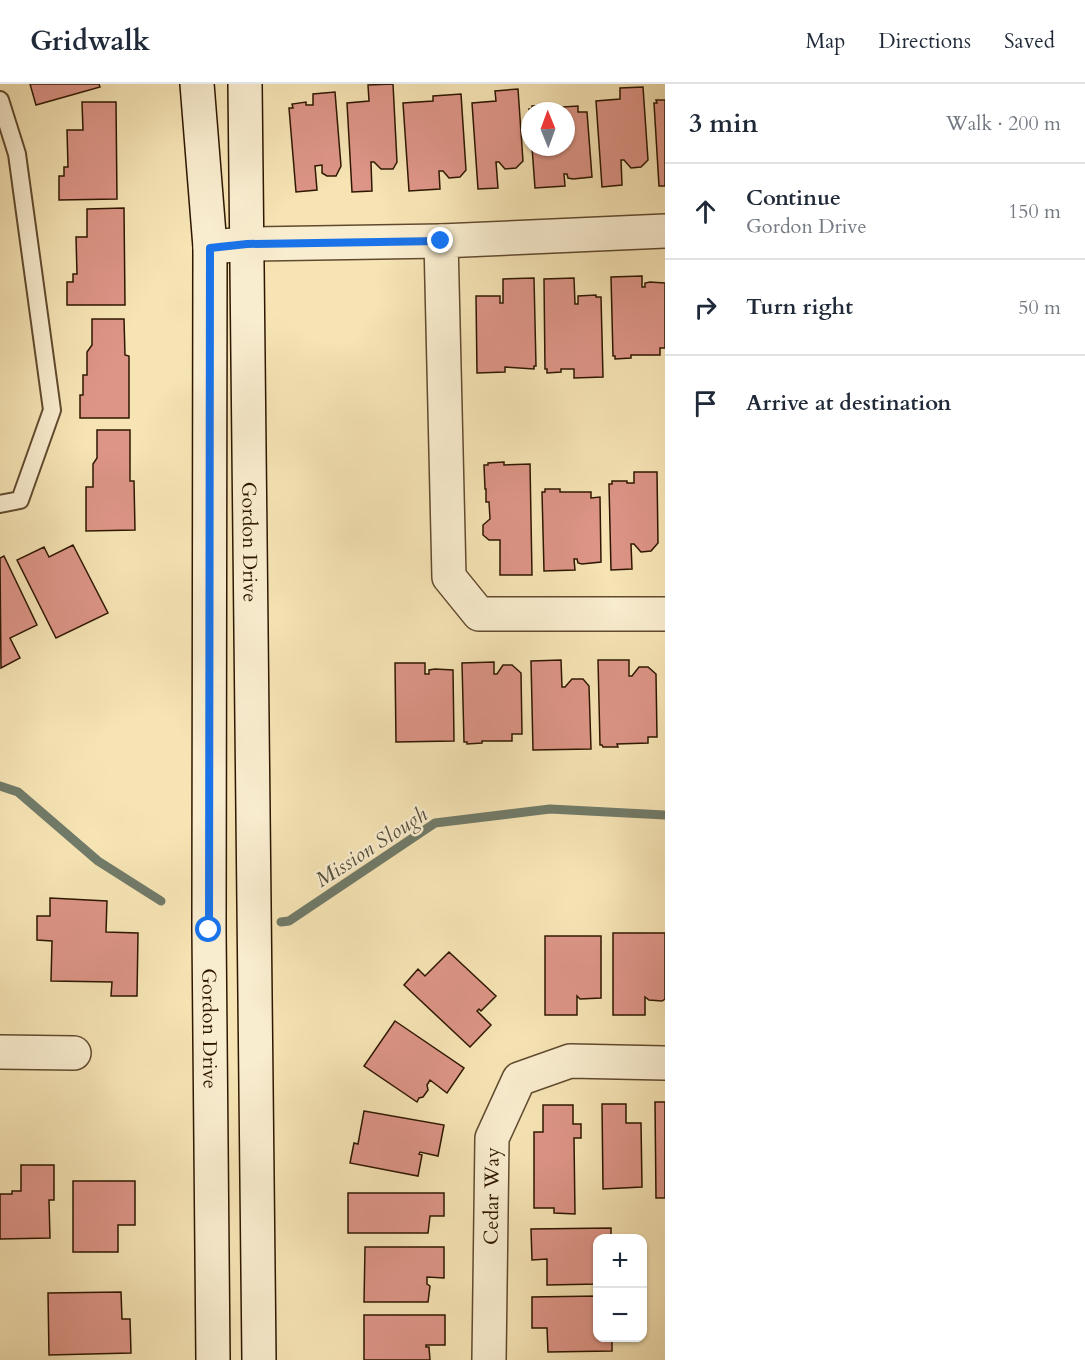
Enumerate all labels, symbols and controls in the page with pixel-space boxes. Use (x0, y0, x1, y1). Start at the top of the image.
text: Gridwalk (30, 22, 150, 60)
text: Map (805, 27, 845, 56)
text: Directions (878, 27, 971, 56)
text: Saved (1004, 27, 1055, 56)
north arrow (521, 102, 575, 156)
text: 3 min (689, 106, 758, 141)
text: Walk · 200 m (946, 110, 1061, 137)
text: Continue (746, 183, 841, 213)
icon: ahead (689, 195, 722, 228)
text: 150 m (1008, 198, 1061, 225)
text: Gordon Drive (746, 213, 867, 240)
route end (427, 227, 453, 253)
icon: right (689, 291, 722, 324)
text: Turn right (746, 292, 853, 322)
text: 50 m (1018, 294, 1061, 321)
icon: arrive (689, 387, 722, 420)
text: Arrive at destination (746, 388, 951, 418)
street label: Gordon Drive (235, 482, 264, 602)
water label: Mission Slough (310, 800, 433, 894)
route start (195, 916, 221, 942)
street label: Gordon Drive (195, 968, 223, 1089)
street label: Cedar Way (478, 1147, 506, 1245)
map controls (593, 1234, 647, 1342)
button: + (593, 1234, 647, 1288)
button: − (593, 1288, 647, 1342)

